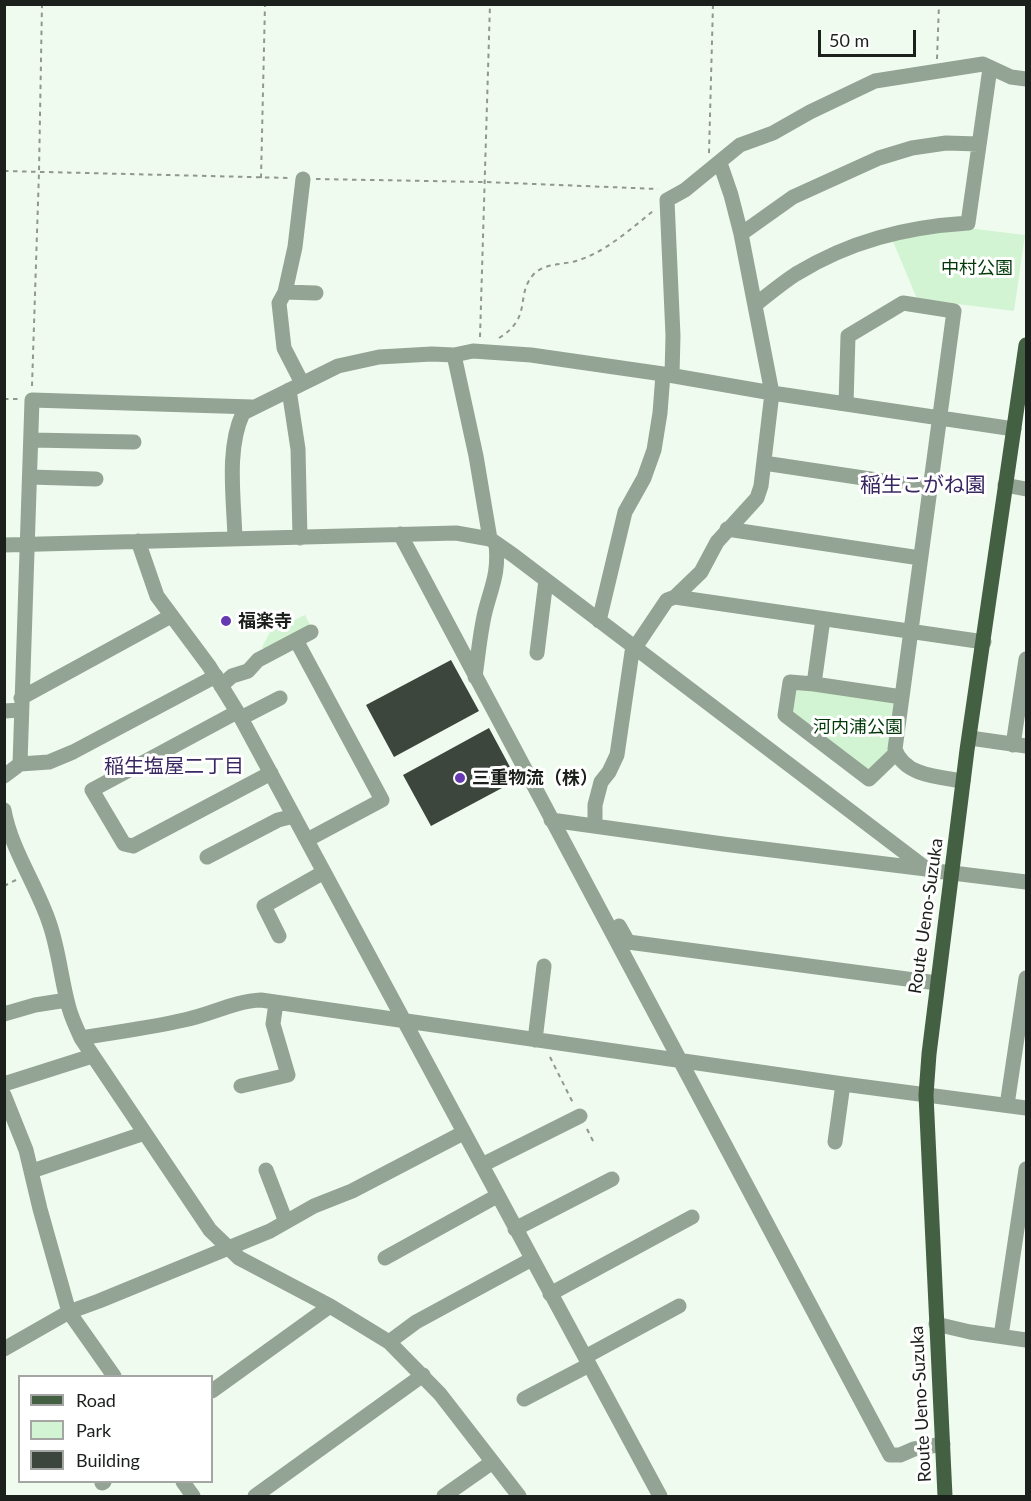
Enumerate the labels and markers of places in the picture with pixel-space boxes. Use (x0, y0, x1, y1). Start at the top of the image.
place label: 福楽寺 (238, 610, 292, 632)
marker: 福楽寺 (219, 614, 233, 628)
place label: 三重物流（株） (472, 767, 598, 789)
marker: 三重物流（株） (453, 771, 467, 785)

